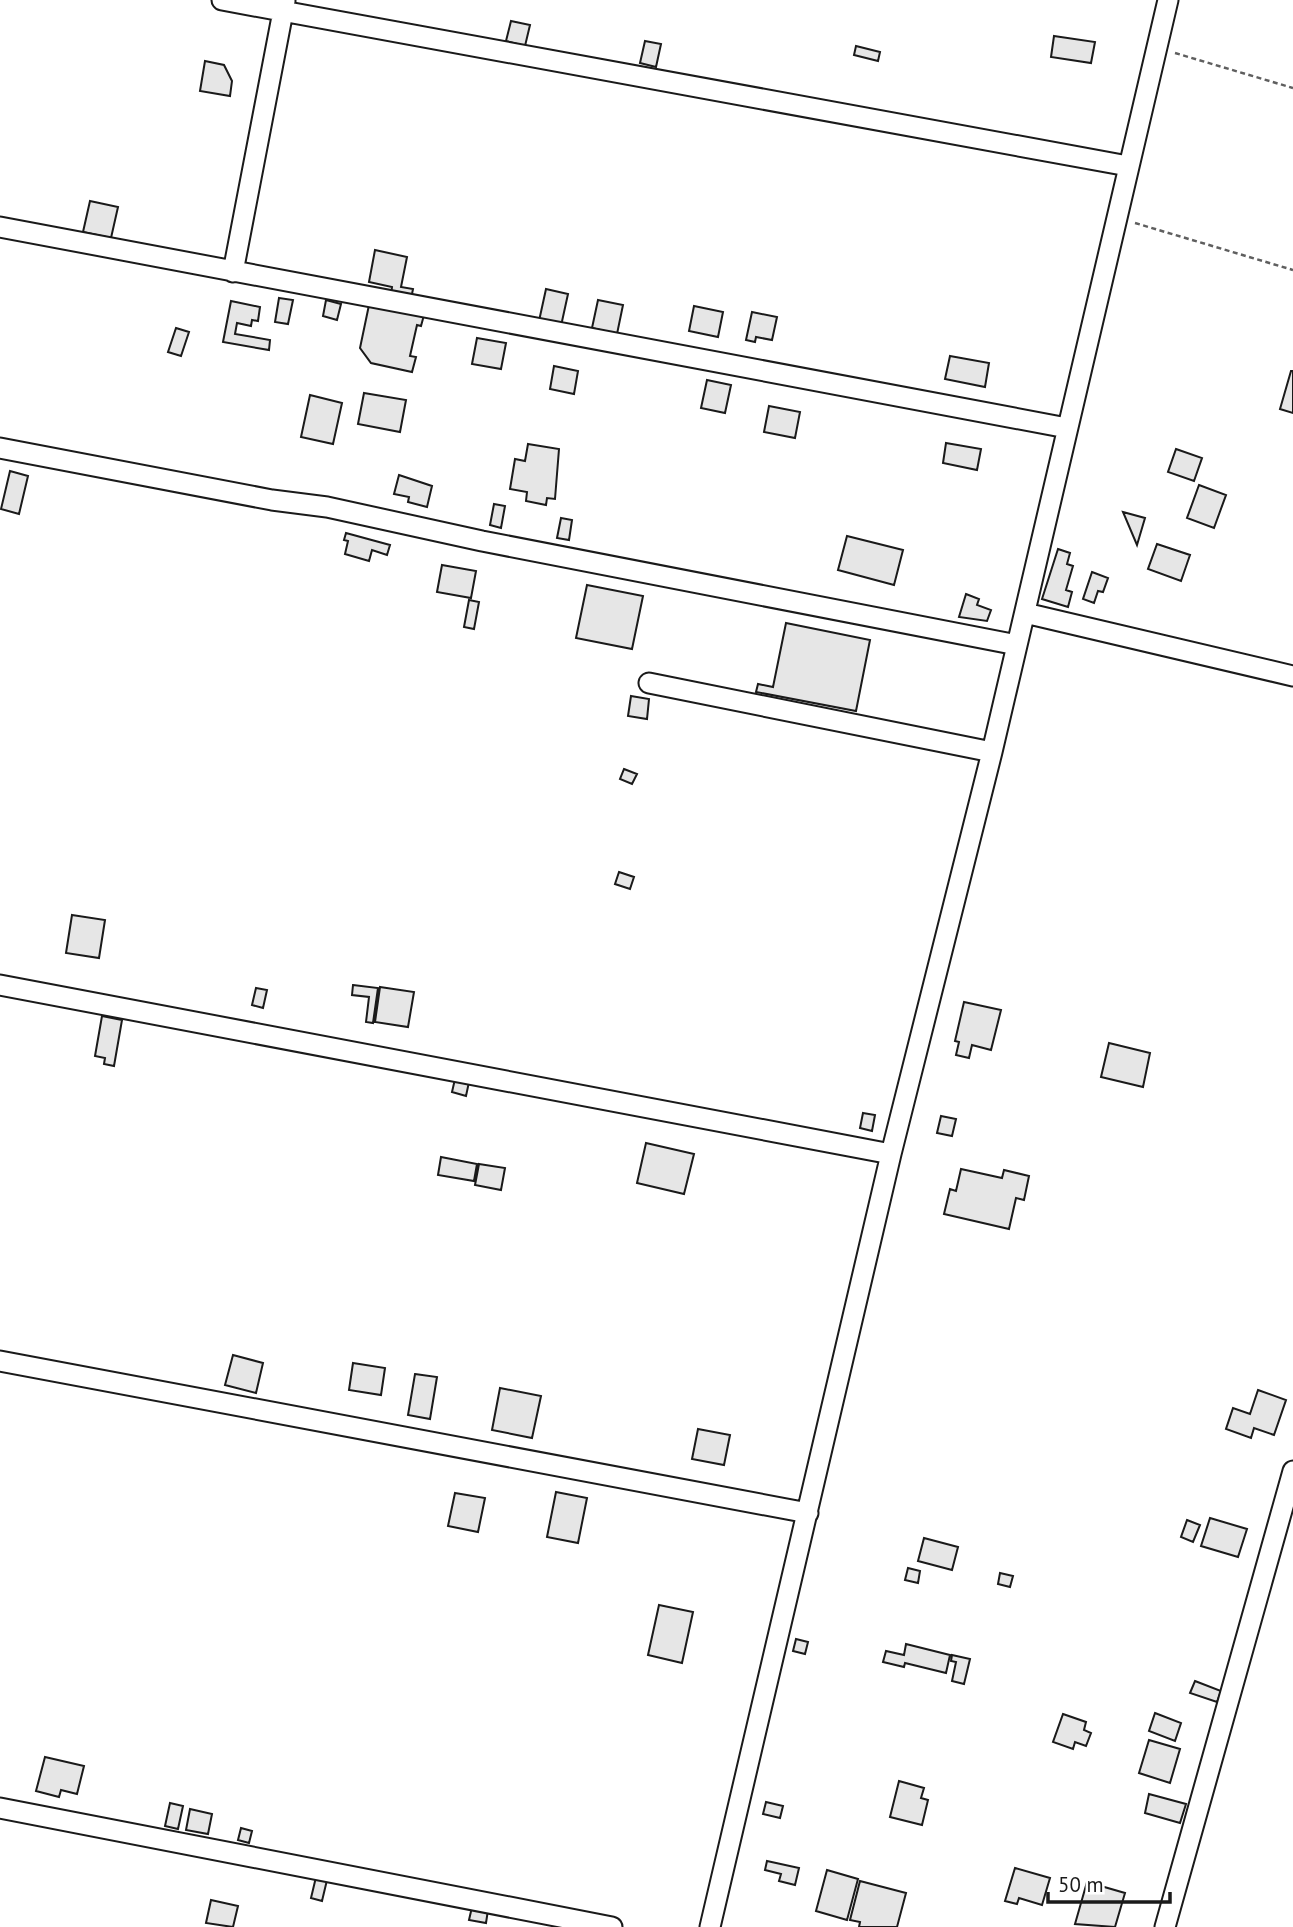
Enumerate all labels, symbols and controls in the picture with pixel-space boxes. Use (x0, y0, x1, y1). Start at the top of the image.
scale bar (1048, 1860, 1170, 1904)
text: 50 m (1058, 1871, 1104, 1898)

